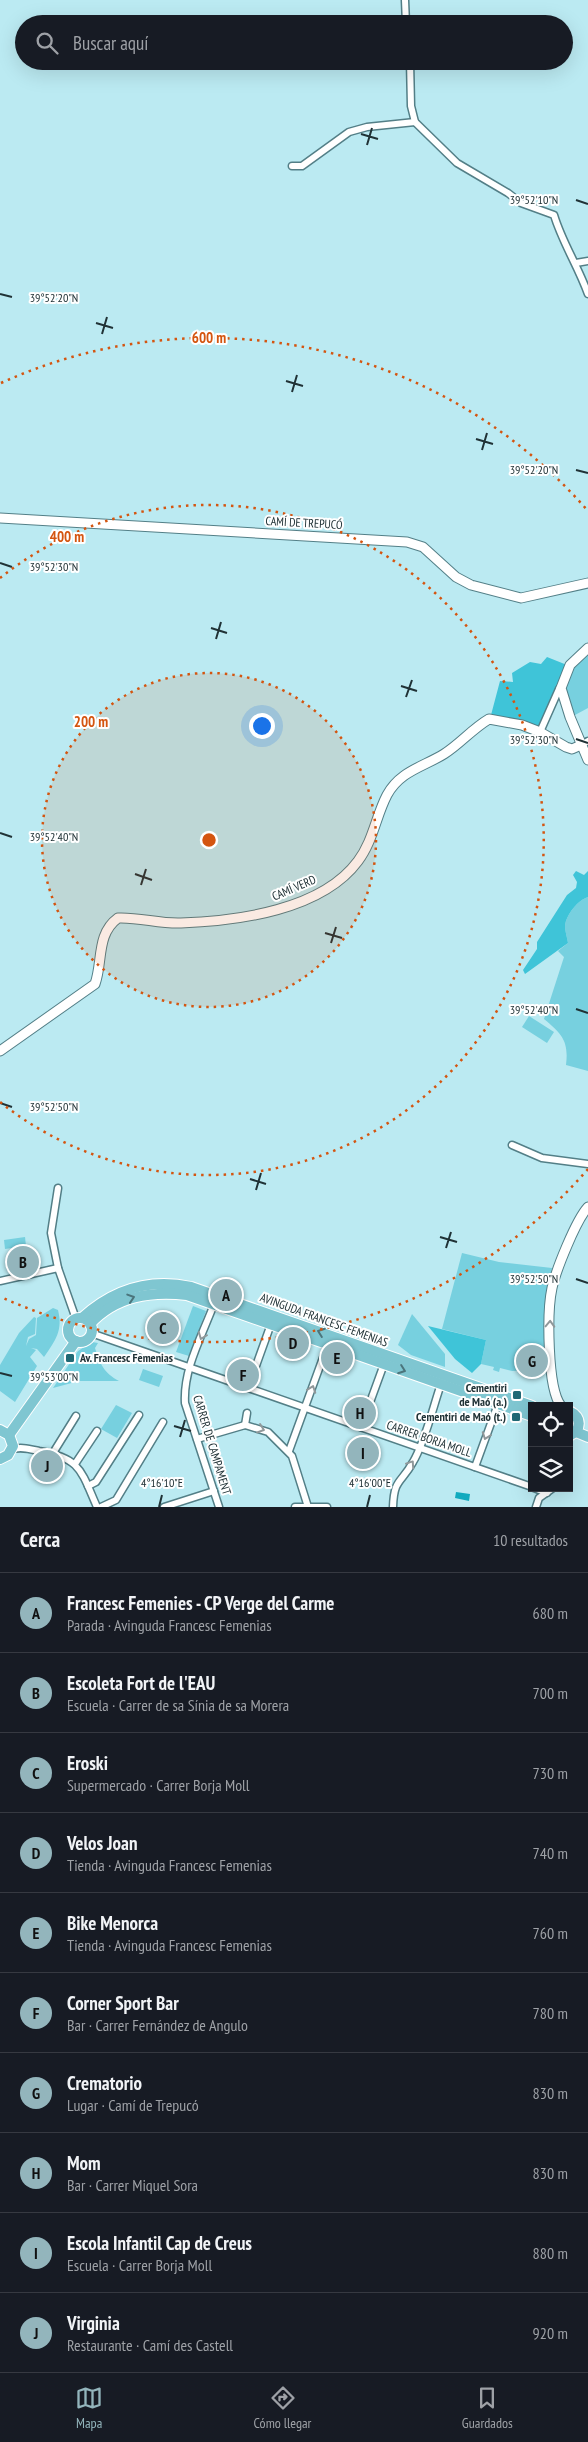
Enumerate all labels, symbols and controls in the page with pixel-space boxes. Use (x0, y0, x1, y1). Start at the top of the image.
search box (15, 15, 573, 70)
icon: search (33, 29, 61, 57)
text: Buscar aquí (73, 31, 148, 55)
text: 39°52'10"N (510, 192, 558, 207)
text: 39°52'20"N (30, 290, 78, 305)
text: 600 m (192, 328, 226, 347)
text: 39°52'20"N (510, 462, 558, 477)
street label: CAMÍ DE TREPUCÓ (265, 513, 343, 532)
text: 400 m (50, 527, 84, 546)
text: 39°52'30"N (30, 559, 78, 574)
text: 200 m (74, 712, 108, 731)
your location (249, 713, 275, 739)
text: 39°52'30"N (510, 732, 558, 747)
text: 39°52'40"N (30, 829, 78, 844)
centre of rings (200, 831, 218, 849)
street label: CAMÍ VERD (270, 872, 318, 903)
text: 39°52'40"N (510, 1002, 558, 1017)
text: 39°52'50"N (30, 1099, 78, 1114)
pin: B (7, 1243, 39, 1281)
text: 39°52'50"N (510, 1271, 558, 1286)
pin: A (210, 1276, 242, 1314)
street label: AVINGUDA FRANCESC FEMENIAS (258, 1290, 390, 1350)
one-way arrow (126, 1294, 134, 1304)
pin: C (147, 1309, 179, 1347)
one-way arrow (544, 1320, 555, 1328)
pin: D (277, 1324, 309, 1362)
one-way arrow (317, 1328, 326, 1338)
one-way arrow (198, 1331, 208, 1339)
pin: E (321, 1339, 353, 1377)
pin: G (516, 1342, 548, 1380)
place label: Av. Francesc Femenias (79, 1350, 173, 1365)
marker: Av. Francesc Femenias (64, 1352, 76, 1364)
pin: F (227, 1356, 259, 1394)
one-way arrow (397, 1365, 406, 1375)
text: 39°53'00"N (30, 1369, 78, 1384)
place label: Cementiri de Maó (a.) (459, 1380, 507, 1409)
one-way arrow (306, 1385, 316, 1394)
marker: Cementiri de Maó (a.) (511, 1389, 523, 1401)
street label: CARRER DE CAMPAMENT (190, 1393, 235, 1497)
pin: H (344, 1394, 376, 1432)
map controls (528, 1402, 573, 1492)
button: locate (528, 1402, 573, 1447)
place label: Cementiri de Maó (t.) (416, 1409, 506, 1424)
marker: Cementiri de Maó (t.) (510, 1411, 522, 1423)
street label: CARRER BORJA MOLL (385, 1417, 474, 1460)
one-way arrow (256, 1424, 265, 1434)
one-way arrow (482, 1431, 492, 1439)
pin: I (347, 1434, 379, 1472)
pin: J (31, 1447, 63, 1485)
button: layers (528, 1447, 573, 1492)
one-way arrow (405, 1460, 414, 1470)
text: 4°16'10"E (141, 1475, 183, 1490)
text: 4°16'00"E (349, 1475, 391, 1490)
text: Cerca (20, 1526, 60, 1553)
text: 10 resultados (493, 1530, 568, 1550)
text: Francesc Femenies - CP Verge del Carme (67, 1591, 334, 1615)
text: A (32, 1603, 40, 1623)
text: 680 m (533, 1603, 568, 1623)
text: Parada · Avinguda Francesc Femenias (67, 1615, 272, 1635)
text: Escoleta Fort de l'EAU (67, 1671, 215, 1695)
text: B (32, 1683, 40, 1703)
text: 700 m (533, 1683, 568, 1703)
text: Escuela · Carrer de sa Sínia de sa Morera (67, 1695, 289, 1715)
text: Eroski (67, 1751, 108, 1775)
text: C (32, 1763, 40, 1783)
text: 730 m (533, 1763, 568, 1783)
text: Supermercado · Carrer Borja Moll (67, 1775, 250, 1795)
text: Velos Joan (67, 1831, 137, 1855)
text: D (32, 1843, 40, 1863)
text: 740 m (533, 1843, 568, 1863)
text: Tienda · Avinguda Francesc Femenias (67, 1855, 272, 1875)
text: Bike Menorca (67, 1911, 158, 1935)
text: E (33, 1923, 39, 1943)
text: 760 m (533, 1923, 568, 1943)
text: Tienda · Avinguda Francesc Femenias (67, 1935, 272, 1955)
text: Corner Sport Bar (67, 1991, 179, 2015)
text: F (33, 2003, 39, 2023)
text: 780 m (533, 2003, 568, 2023)
text: Bar · Carrer Fernández de Angulo (67, 2015, 248, 2035)
text: Crematorio (67, 2071, 142, 2095)
text: G (32, 2083, 40, 2103)
text: 830 m (533, 2083, 568, 2103)
text: Lugar · Camí de Trepucó (67, 2095, 199, 2115)
text: Mom (67, 2151, 101, 2175)
text: H (32, 2163, 40, 2183)
text: 830 m (533, 2163, 568, 2183)
text: Bar · Carrer Miquel Sora (67, 2175, 198, 2195)
text: Escola Infantil Cap de Creus (67, 2231, 252, 2255)
text: I (34, 2243, 38, 2263)
text: 880 m (533, 2243, 568, 2263)
text: Escuela · Carrer Borja Moll (67, 2255, 212, 2275)
text: Virginia (67, 2311, 120, 2335)
text: J (34, 2323, 38, 2343)
text: 920 m (533, 2323, 568, 2343)
text: Restaurante · Camí des Castell (67, 2335, 233, 2355)
tab: Mapa (75, 2384, 103, 2432)
tab: Cómo llegar (254, 2384, 311, 2432)
tab: Guardados (462, 2384, 513, 2432)

